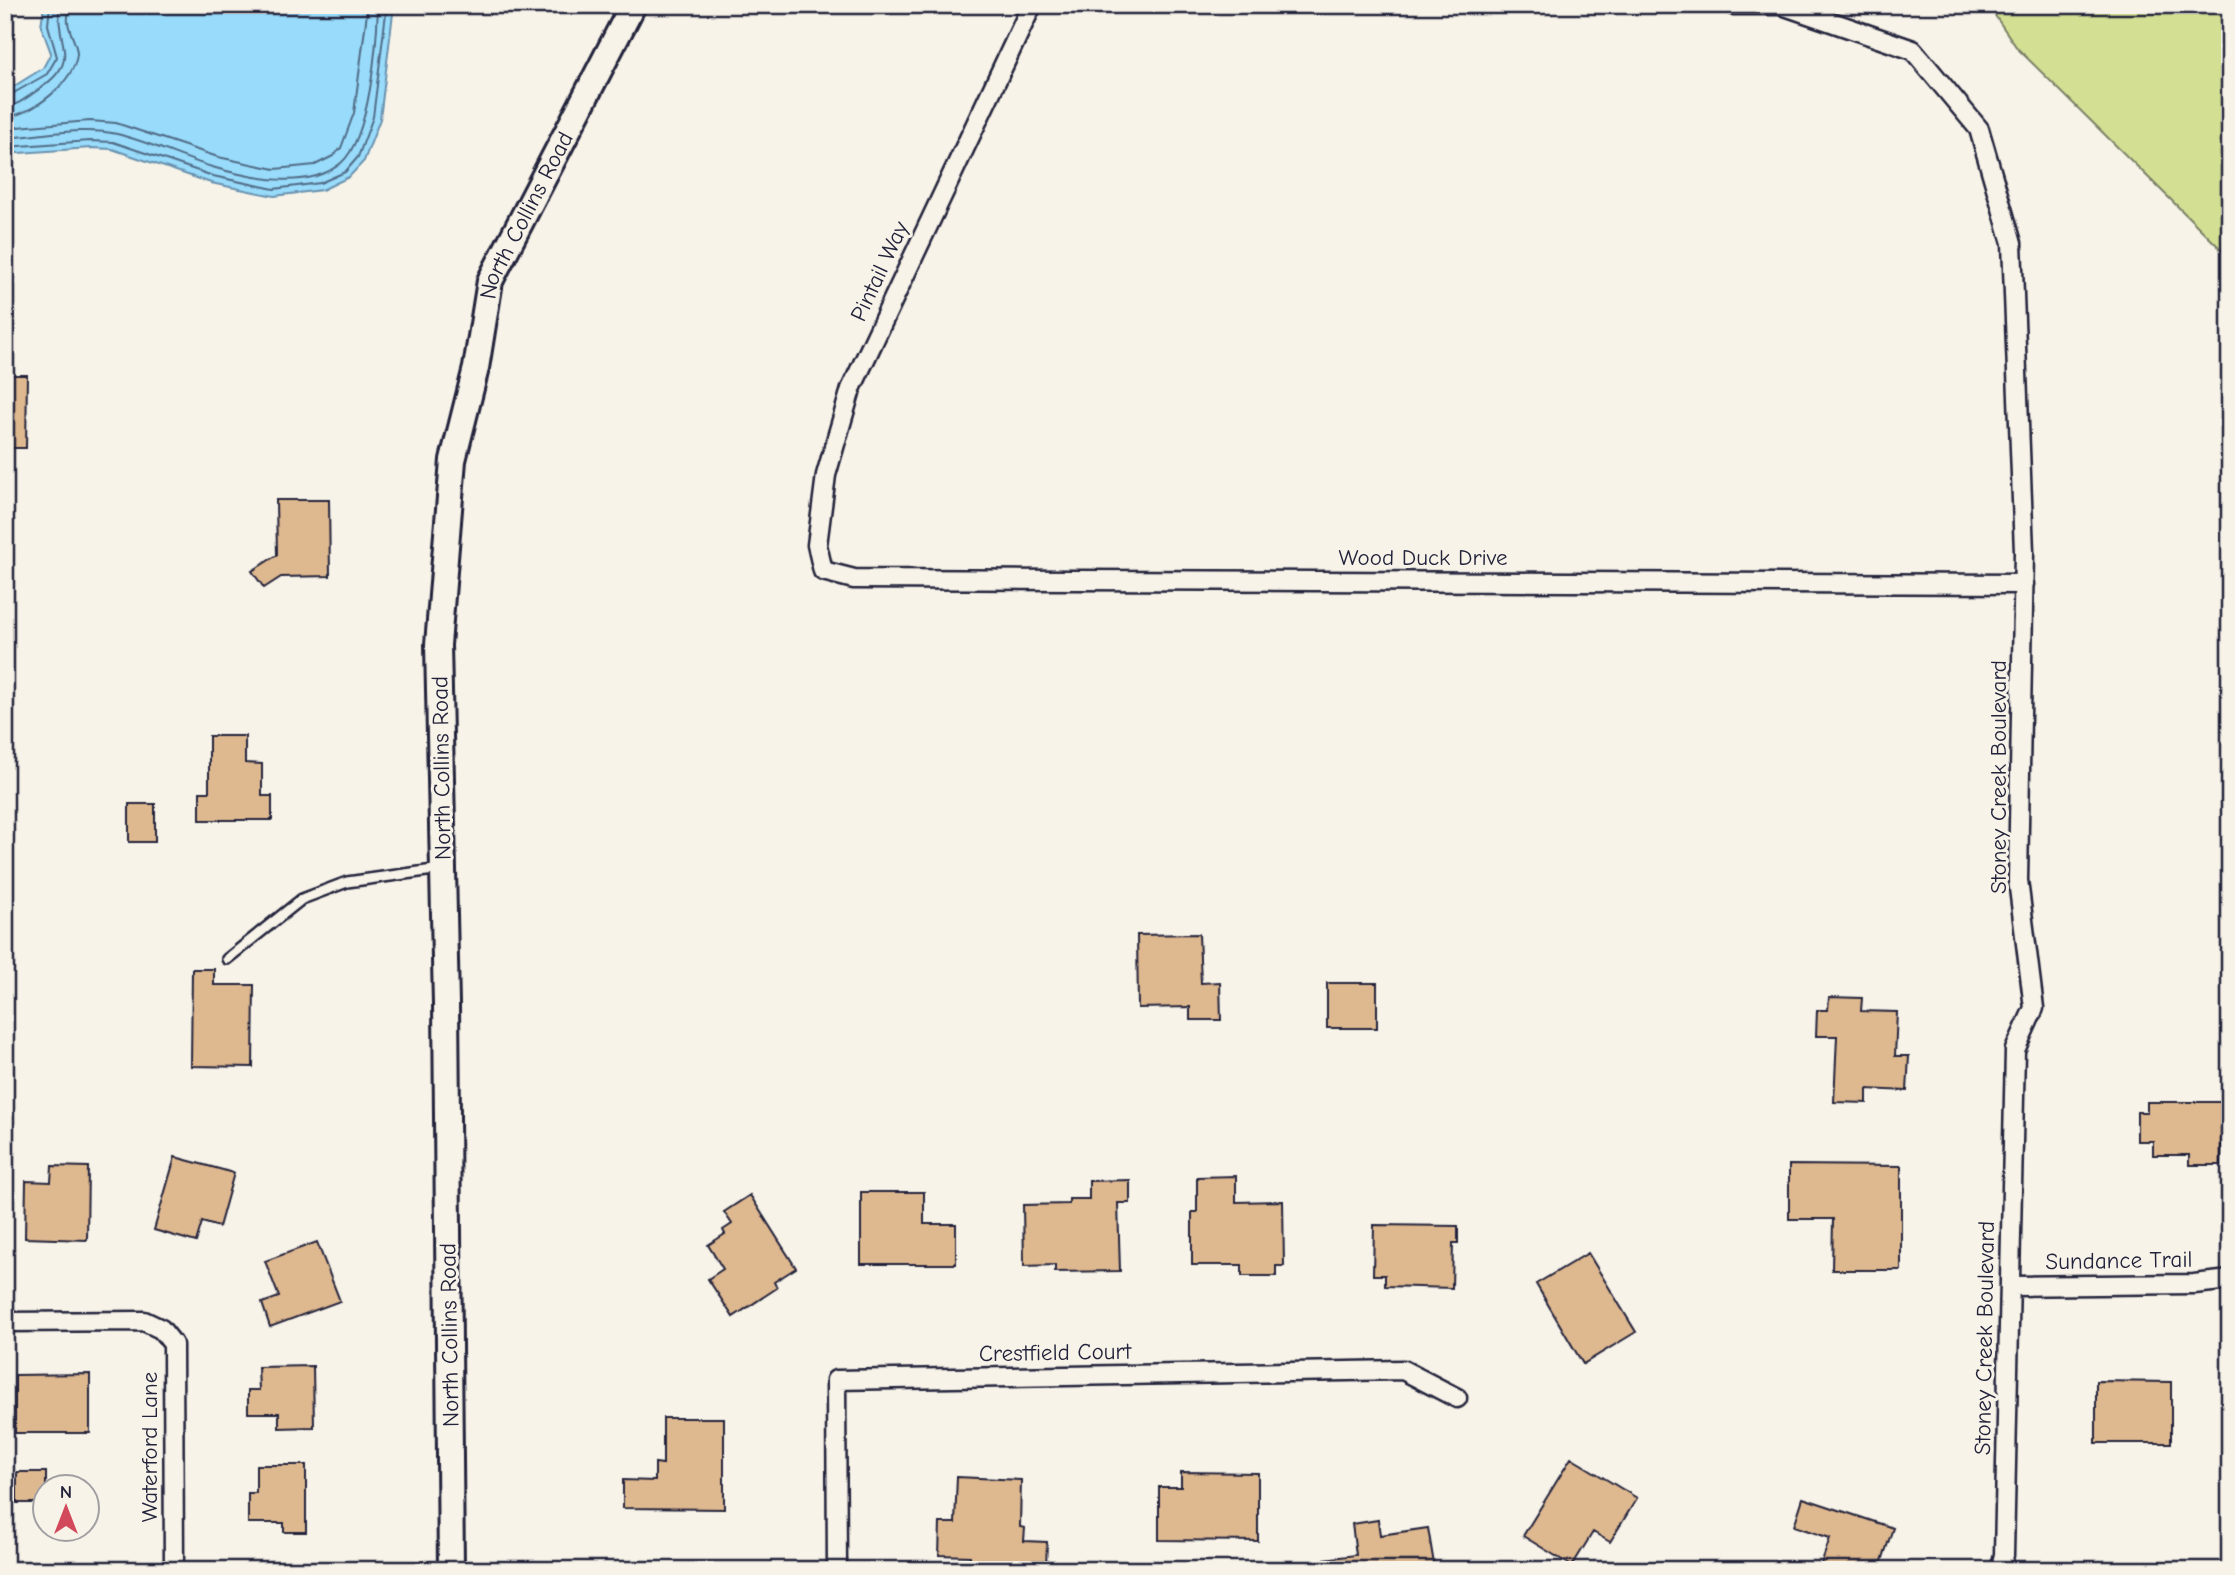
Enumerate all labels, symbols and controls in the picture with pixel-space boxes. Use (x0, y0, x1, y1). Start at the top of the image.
street label: North Collins Road (474, 127, 579, 301)
street label: Pintail Way (845, 216, 915, 325)
street label: Wood Duck Drive (1339, 544, 1507, 571)
street label: Stoney Creek Boulevard (1985, 660, 2012, 894)
street label: North Collins Road (426, 676, 457, 860)
street label: Stoney Creek Boulevard (1969, 1221, 2000, 1455)
street label: North Collins Road (434, 1243, 465, 1427)
street label: Sundance Trail (2045, 1246, 2193, 1275)
street label: Crestfield Court (979, 1338, 1133, 1367)
street label: Waterford Lane (136, 1372, 163, 1522)
north arrow (32, 1474, 102, 1544)
text: N (60, 1481, 72, 1503)

